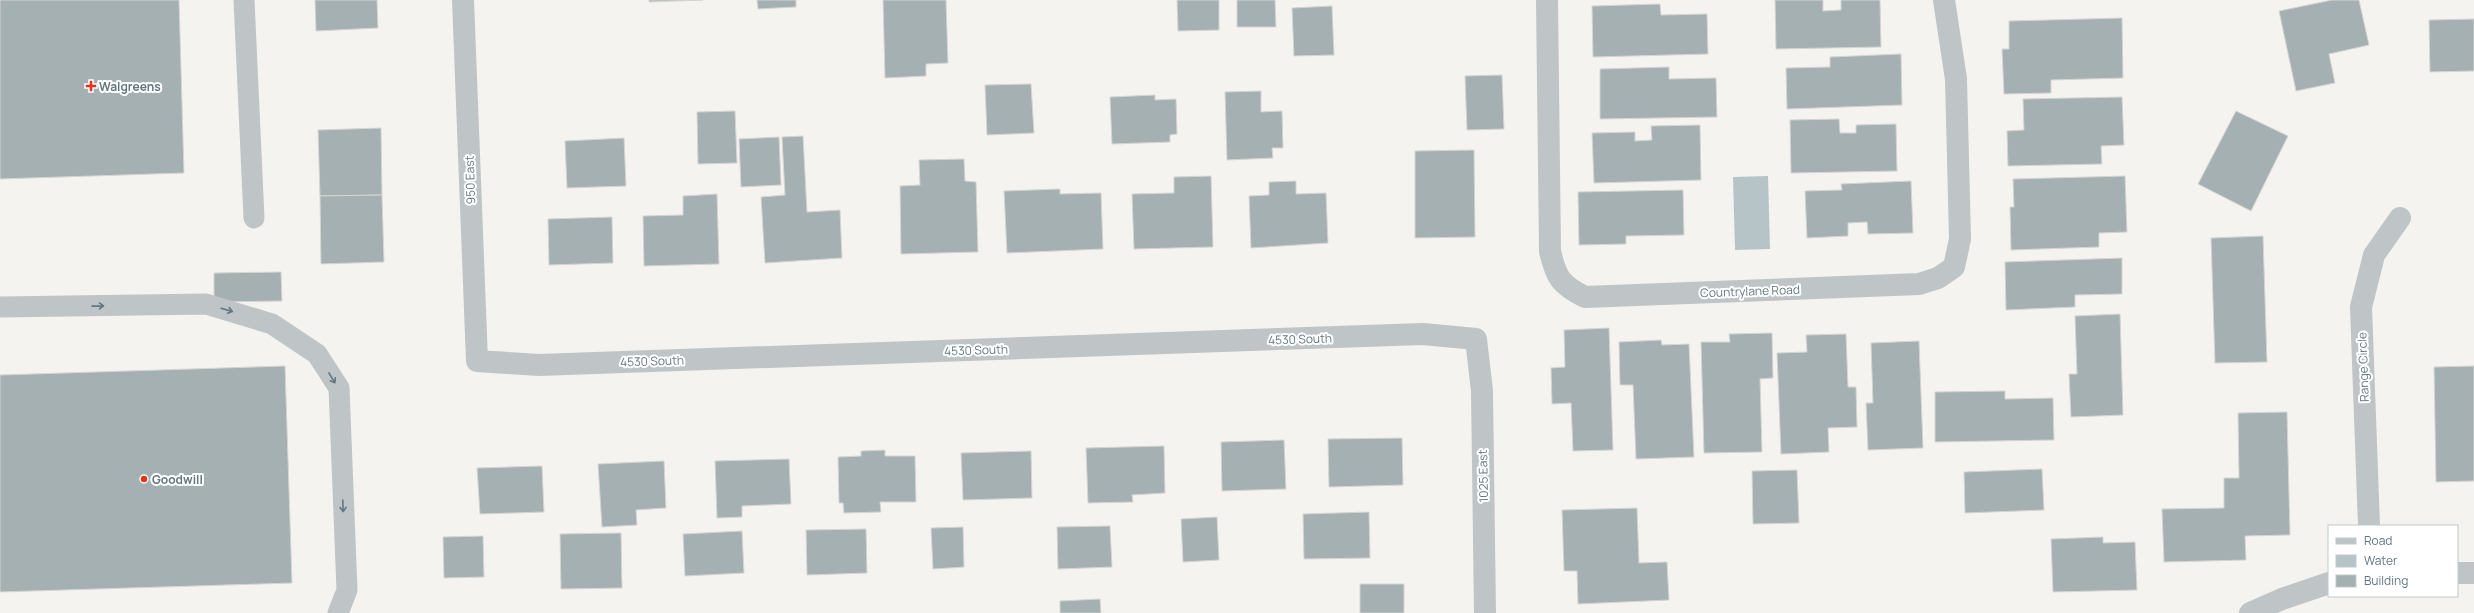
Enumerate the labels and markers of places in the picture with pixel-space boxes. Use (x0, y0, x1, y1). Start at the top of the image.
place label: Walgreens (99, 78, 161, 95)
marker: Walgreens (86, 81, 96, 91)
place label: Goodwill (152, 471, 203, 488)
marker: Goodwill (139, 474, 149, 484)

